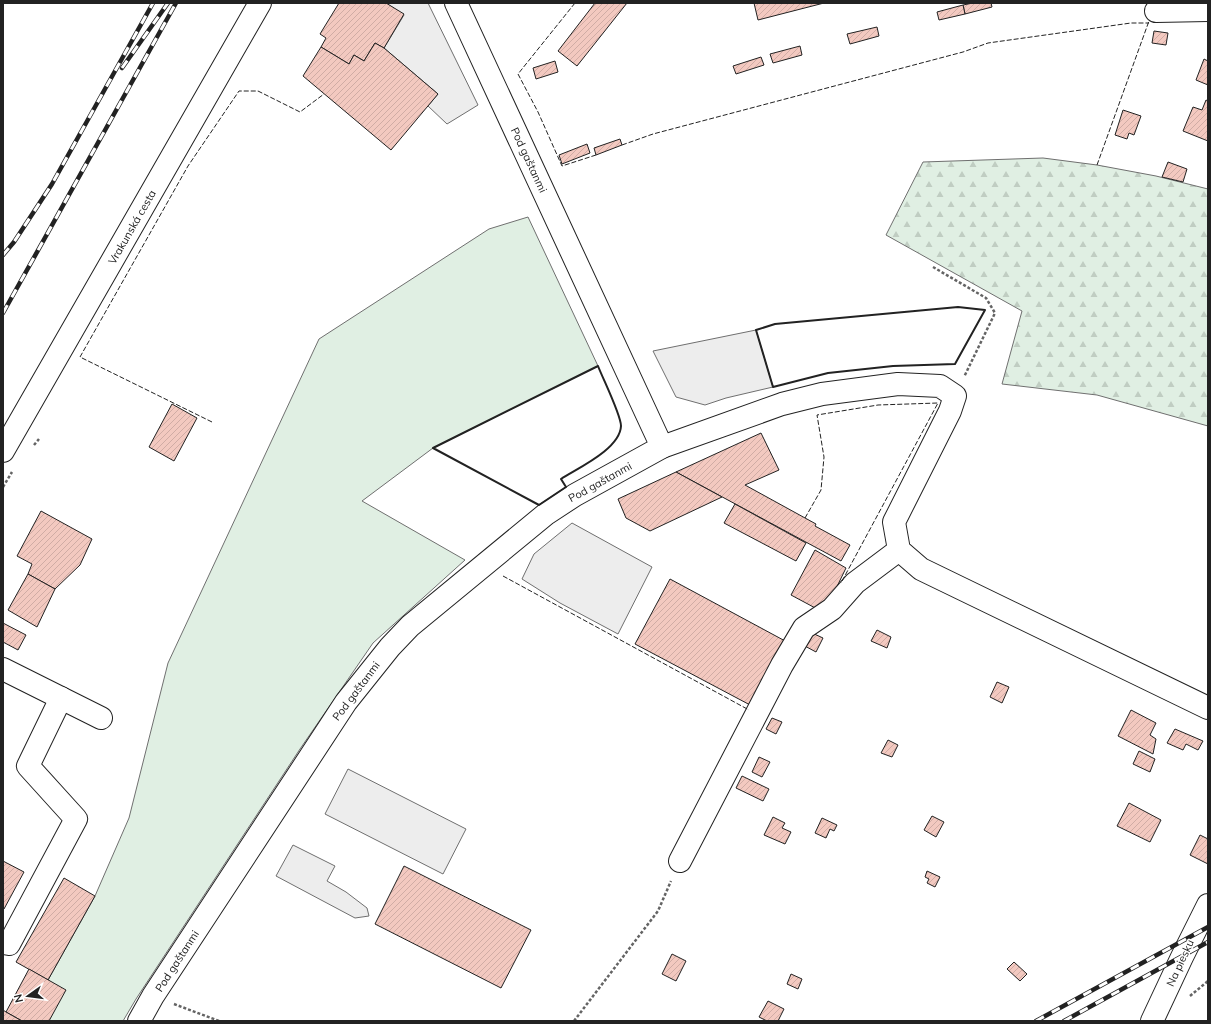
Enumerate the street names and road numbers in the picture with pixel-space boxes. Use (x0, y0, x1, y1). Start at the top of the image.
street label: Pod gaštanmi (508, 125, 550, 195)
street label: Vrakunská cesta (105, 187, 159, 267)
street label: Pod gaštanmi (566, 459, 634, 505)
street label: Pod gaštanmi (329, 659, 383, 723)
street label: Pod gaštanmi (152, 928, 202, 994)
street label: Na piesku (1163, 937, 1197, 989)

